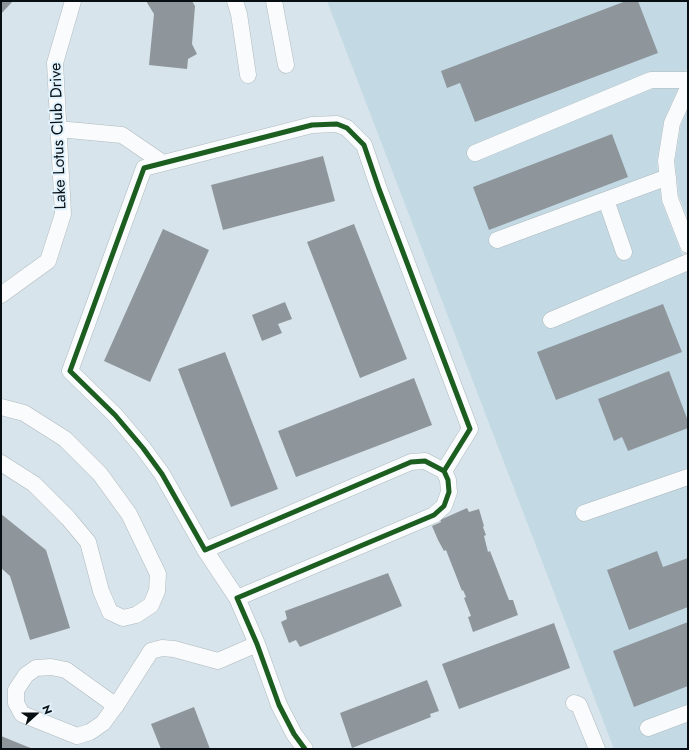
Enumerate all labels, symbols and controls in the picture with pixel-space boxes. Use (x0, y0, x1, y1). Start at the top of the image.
street label: Lake Lotus Club Drive (47, 62, 71, 210)
north arrow (16, 694, 56, 734)
text: N (38, 703, 56, 717)

